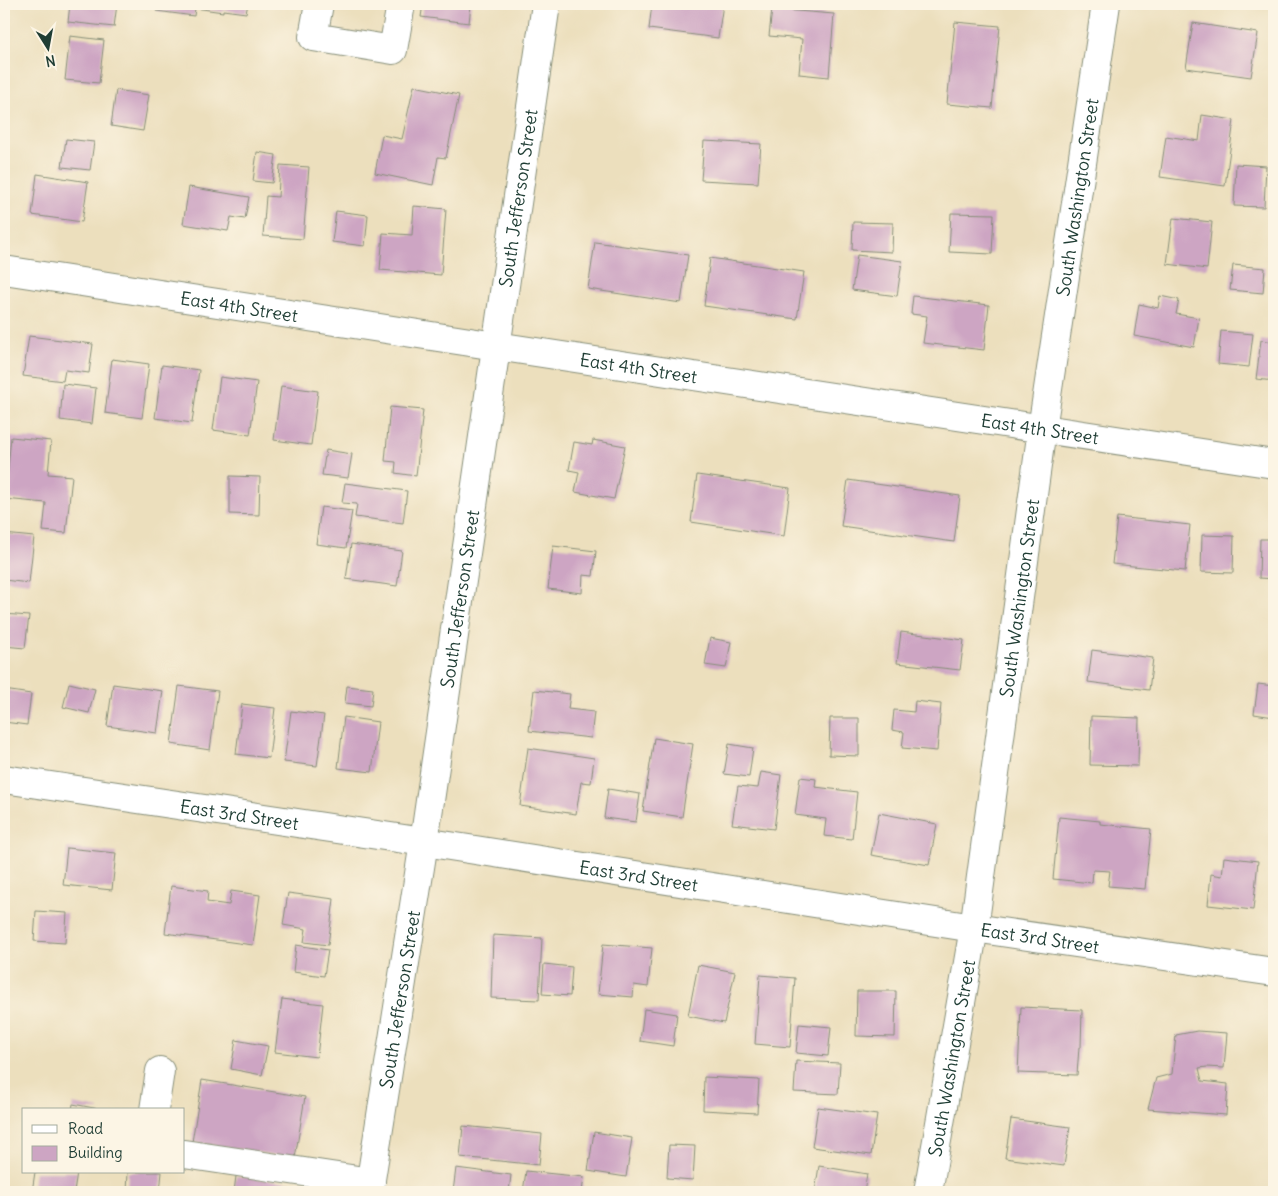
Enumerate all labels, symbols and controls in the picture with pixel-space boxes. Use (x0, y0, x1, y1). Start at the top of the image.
north arrow (22, 22, 72, 72)
text: N (44, 51, 57, 71)
street label: South Washington Street (1051, 97, 1103, 298)
street label: South Jefferson Street (493, 107, 542, 289)
street label: East 4th Street (179, 286, 299, 327)
street label: East 4th Street (578, 347, 699, 388)
street label: East 4th Street (980, 408, 1100, 449)
street label: South Washington Street (994, 498, 1044, 698)
street label: South Jefferson Street (435, 508, 484, 689)
street label: East 3rd Street (179, 794, 300, 835)
street label: East 3rd Street (578, 855, 700, 896)
street label: South Jefferson Street (374, 909, 425, 1090)
street label: East 3rd Street (979, 918, 1101, 958)
street label: South Washington Street (923, 958, 980, 1158)
legend (22, 1108, 185, 1174)
text: Road (68, 1119, 103, 1138)
text: Building (68, 1143, 123, 1162)

